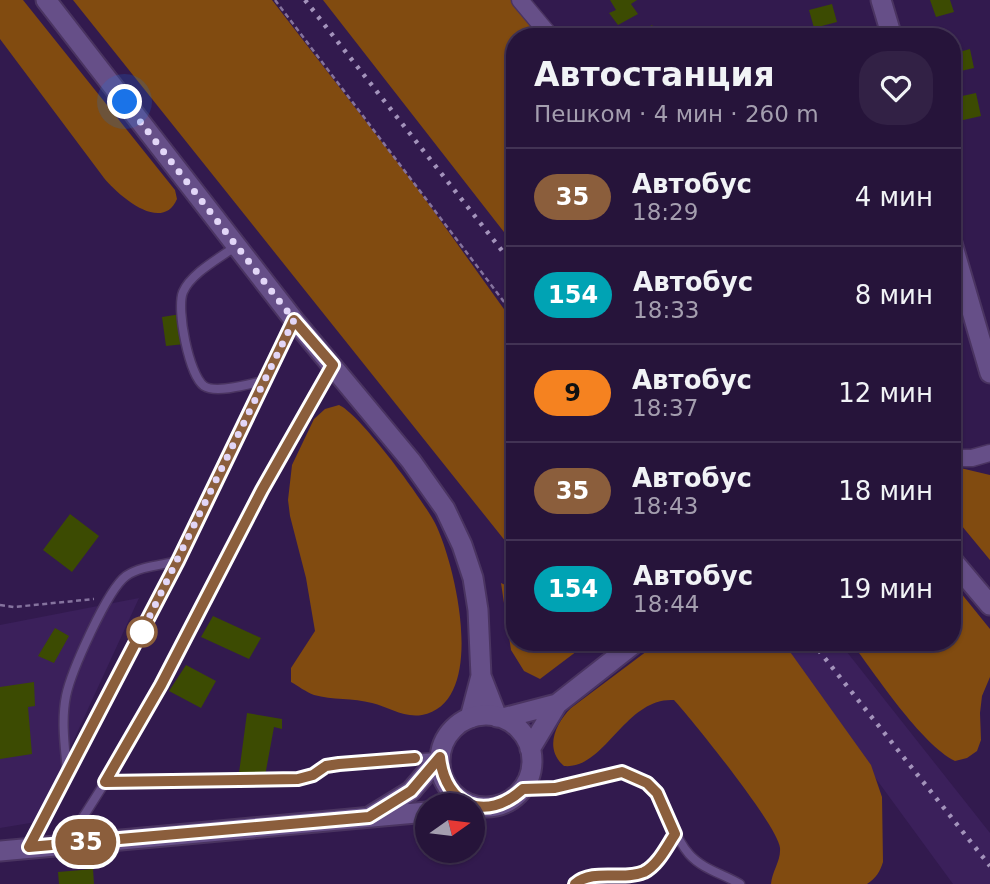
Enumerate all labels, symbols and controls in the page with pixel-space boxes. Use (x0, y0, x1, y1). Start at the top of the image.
button: heart (859, 51, 933, 125)
text: Автостанция (534, 55, 775, 94)
your location (107, 84, 142, 119)
text: Пешком · 4 мин · 260 m (534, 101, 819, 127)
text: Автобус (632, 169, 752, 199)
text: 4 мин (855, 182, 933, 212)
text: 35 (556, 183, 589, 211)
text: 18:29 (632, 199, 698, 225)
text: Автобус (633, 267, 753, 297)
text: 8 мин (855, 280, 933, 310)
text: 154 (548, 281, 598, 309)
text: 18:33 (633, 297, 699, 323)
text: Автобус (632, 365, 752, 395)
text: 12 мин (838, 378, 933, 408)
text: 9 (564, 379, 581, 407)
text: 18:37 (632, 395, 698, 421)
text: Автобус (632, 463, 752, 493)
text: 18 мин (838, 476, 933, 506)
text: 35 (556, 477, 589, 505)
text: 18:43 (632, 493, 698, 519)
text: Автобус (633, 561, 753, 591)
text: 19 мин (838, 574, 933, 604)
text: 154 (548, 575, 598, 603)
text: 18:44 (633, 591, 699, 617)
unlabelled marker (127, 617, 157, 647)
north arrow (415, 793, 485, 863)
map controls (415, 793, 485, 863)
line badge: 35 (55, 819, 118, 865)
text: 35 (69, 828, 103, 856)

